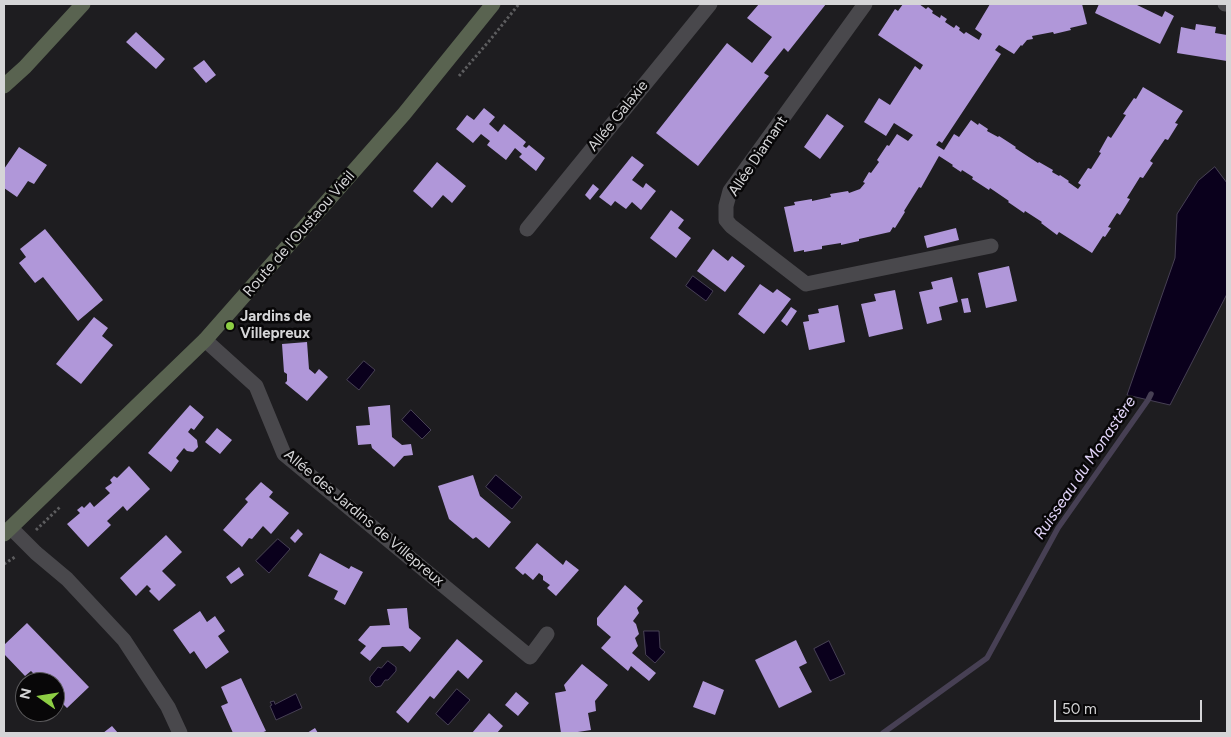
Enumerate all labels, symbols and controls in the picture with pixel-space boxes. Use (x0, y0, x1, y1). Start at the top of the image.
street label: Allée Galaxie (584, 77, 652, 155)
street label: Allée Diamant (725, 113, 791, 199)
street label: Route de l'Oustaou Vieil (239, 167, 359, 301)
place label: Jardins de Villepreux (240, 308, 311, 343)
marker: Jardins de Villepreux (224, 320, 236, 332)
water label: Ruisseau du Monastère (1030, 393, 1140, 543)
street label: Allée des Jardins de Villepreux (280, 446, 448, 590)
north arrow (15, 672, 65, 722)
text: N (16, 687, 35, 701)
scale bar (1056, 690, 1204, 722)
text: 50 m (1062, 700, 1097, 718)

